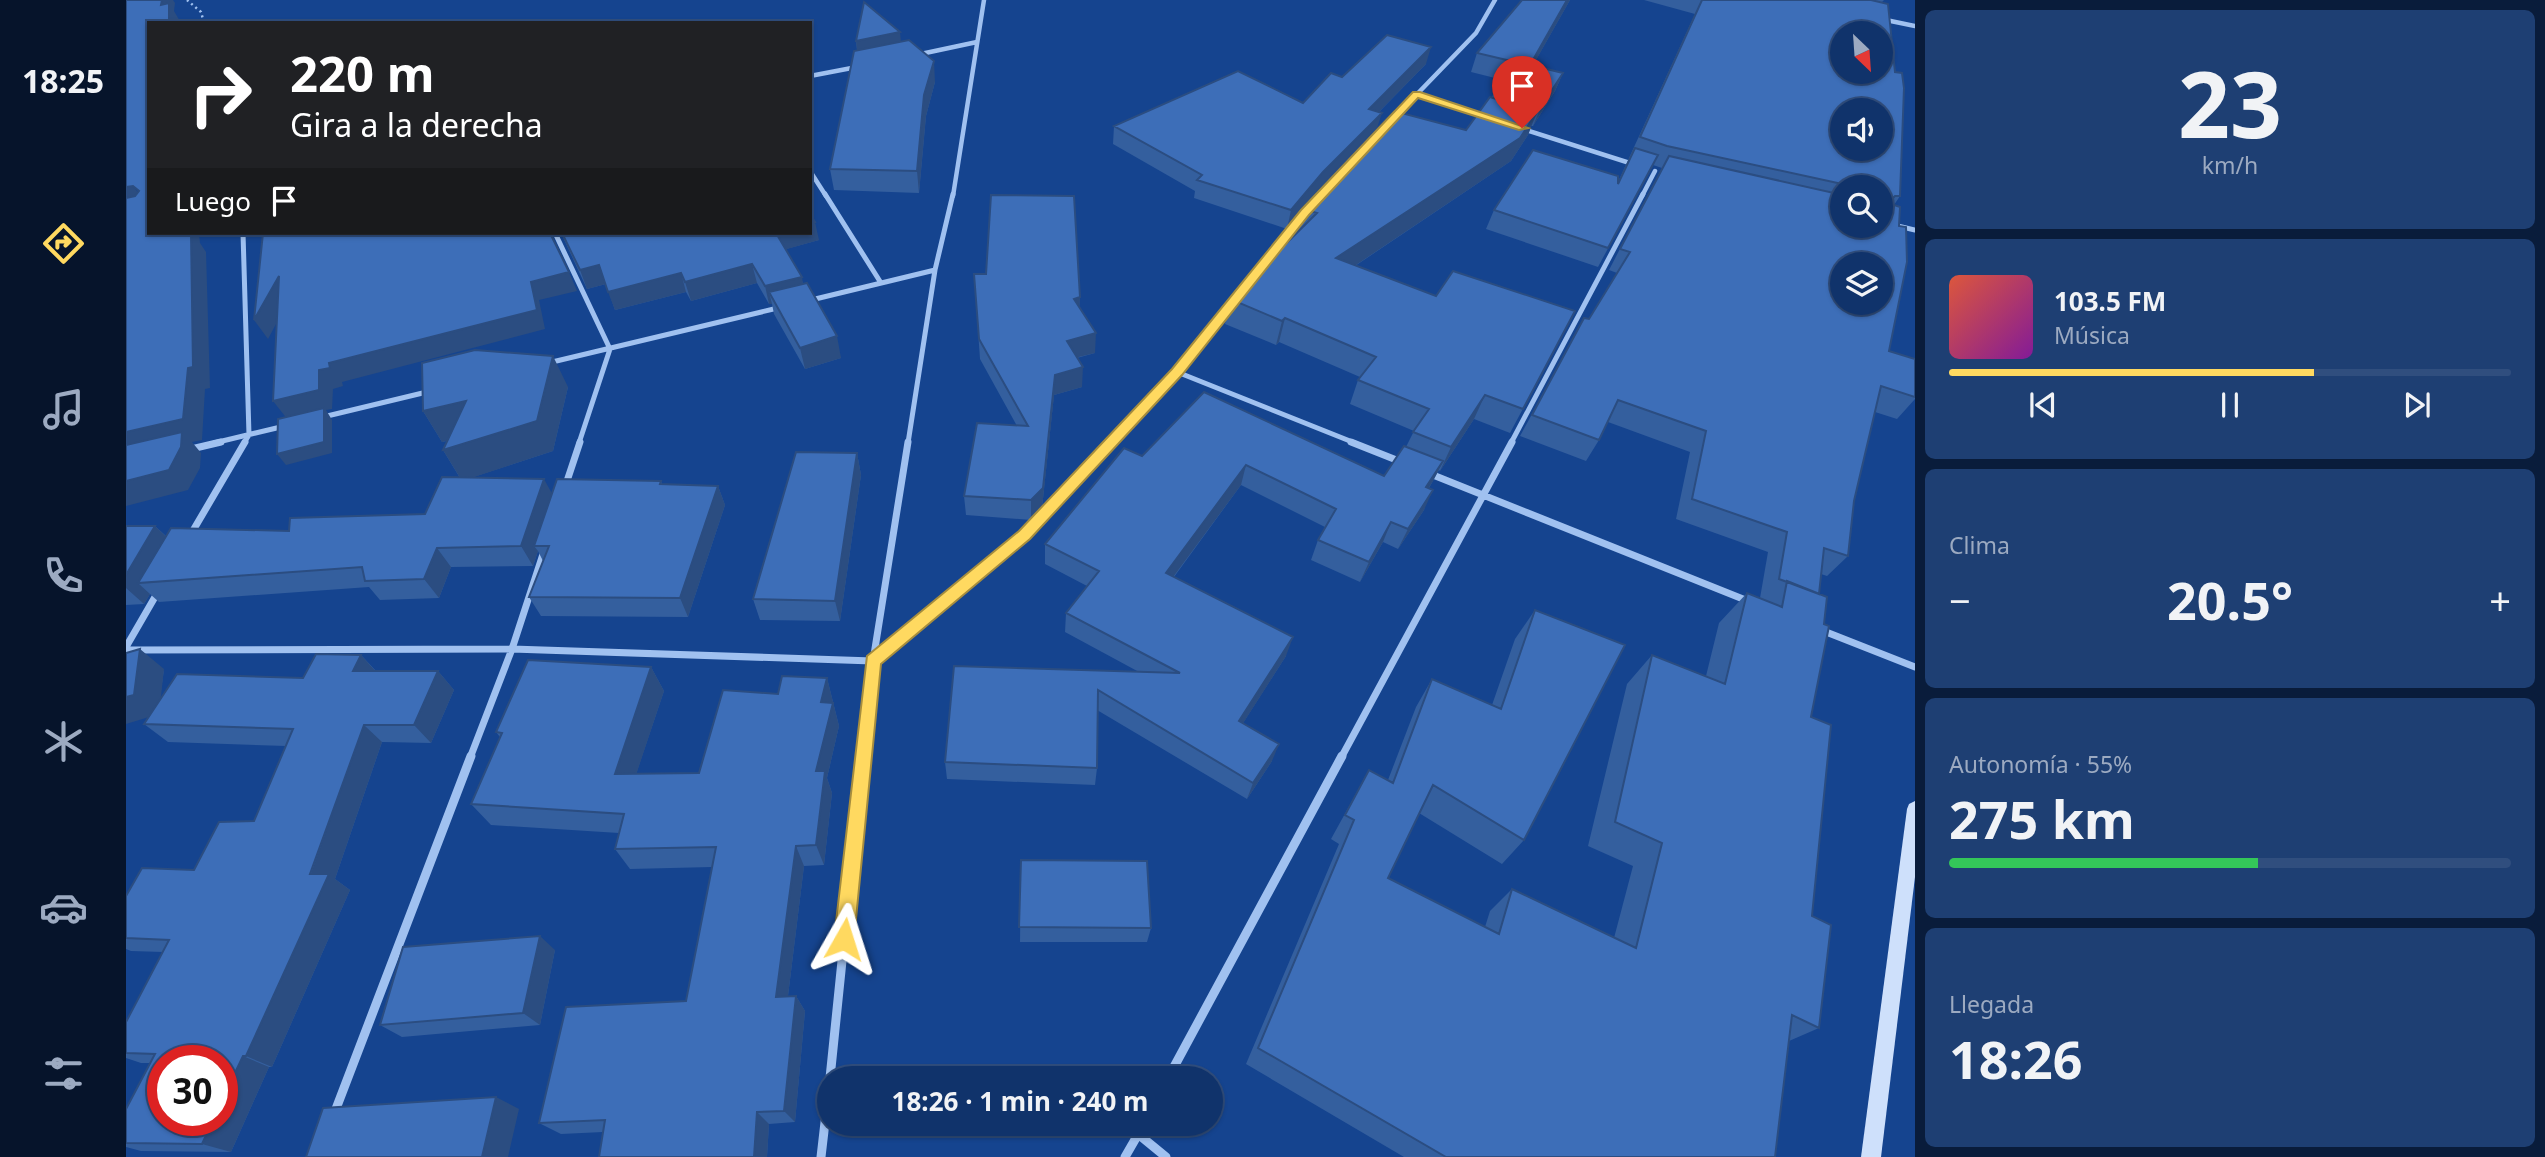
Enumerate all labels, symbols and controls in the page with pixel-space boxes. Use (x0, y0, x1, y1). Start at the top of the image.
north arrow (1830, 21, 1894, 84)
map controls (1830, 21, 1893, 315)
text: 220 m (290, 40, 435, 106)
text: 23 (2178, 41, 2282, 165)
icon: right (175, 49, 266, 140)
pin (1492, 56, 1552, 128)
text: 18:25 (22, 59, 104, 102)
icon: arrive (1503, 67, 1541, 105)
button: sound (1830, 98, 1893, 161)
text: Gira a la derecha (290, 103, 543, 146)
text: km/h (2202, 149, 2258, 181)
button: search (1830, 175, 1893, 238)
icon: arrive (265, 182, 303, 220)
text: Luego (175, 183, 251, 219)
icon: directions (39, 219, 88, 268)
button: layers (1830, 252, 1893, 315)
text: 103.5 FM (2054, 283, 2166, 319)
text: Música (2054, 319, 2130, 351)
icon: music (39, 385, 88, 434)
icon: previous (2024, 386, 2062, 424)
icon: pause (2211, 386, 2249, 424)
icon: next (2398, 386, 2436, 424)
text: Clima (1949, 529, 2010, 561)
icon: phone (39, 551, 88, 600)
text: 20.5° (2167, 564, 2293, 635)
text: − (1949, 574, 1971, 626)
text: + (2489, 574, 2511, 626)
icon: climate (39, 717, 88, 766)
text: Autonomía · 55% (1949, 748, 2132, 780)
text: 275 km (1949, 783, 2135, 854)
icon: car (39, 883, 88, 932)
position arrow (807, 902, 881, 976)
text: Llegada (1949, 988, 2034, 1020)
text: 18:26 (1949, 1023, 2083, 1094)
speed limit sign: 30 (147, 1045, 238, 1136)
icon: filters (39, 1049, 88, 1098)
text: 18:26 · 1 min · 240 m (892, 1083, 1148, 1119)

